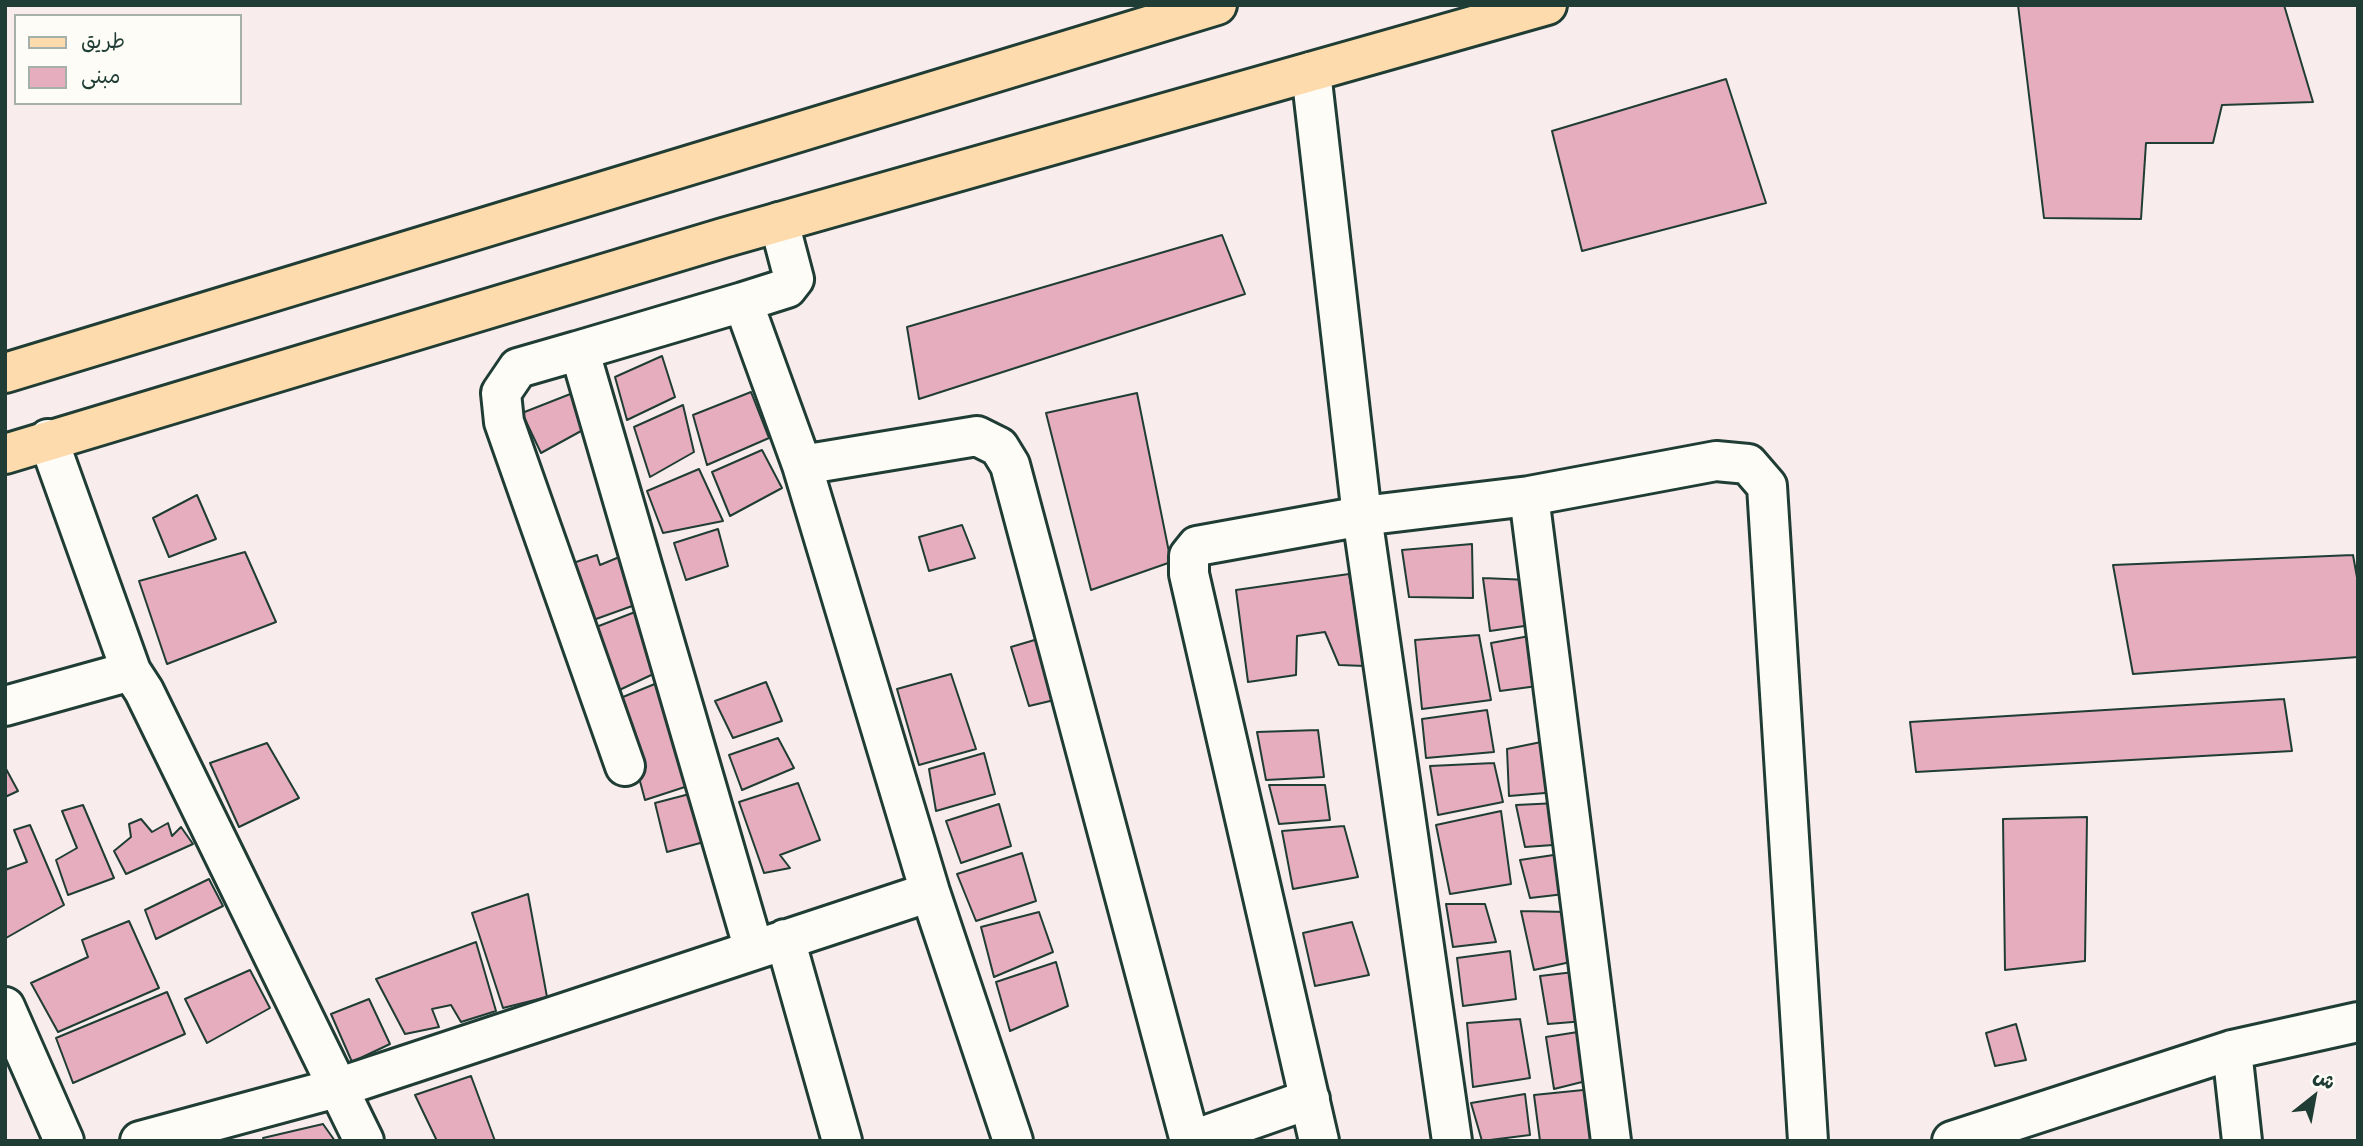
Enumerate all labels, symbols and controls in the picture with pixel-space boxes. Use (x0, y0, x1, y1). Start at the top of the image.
legend (14, 14, 242, 105)
text: طريق (81, 26, 125, 53)
text: مبنى (81, 61, 120, 88)
north arrow (2279, 1062, 2349, 1132)
text: ش (2310, 1062, 2340, 1095)

